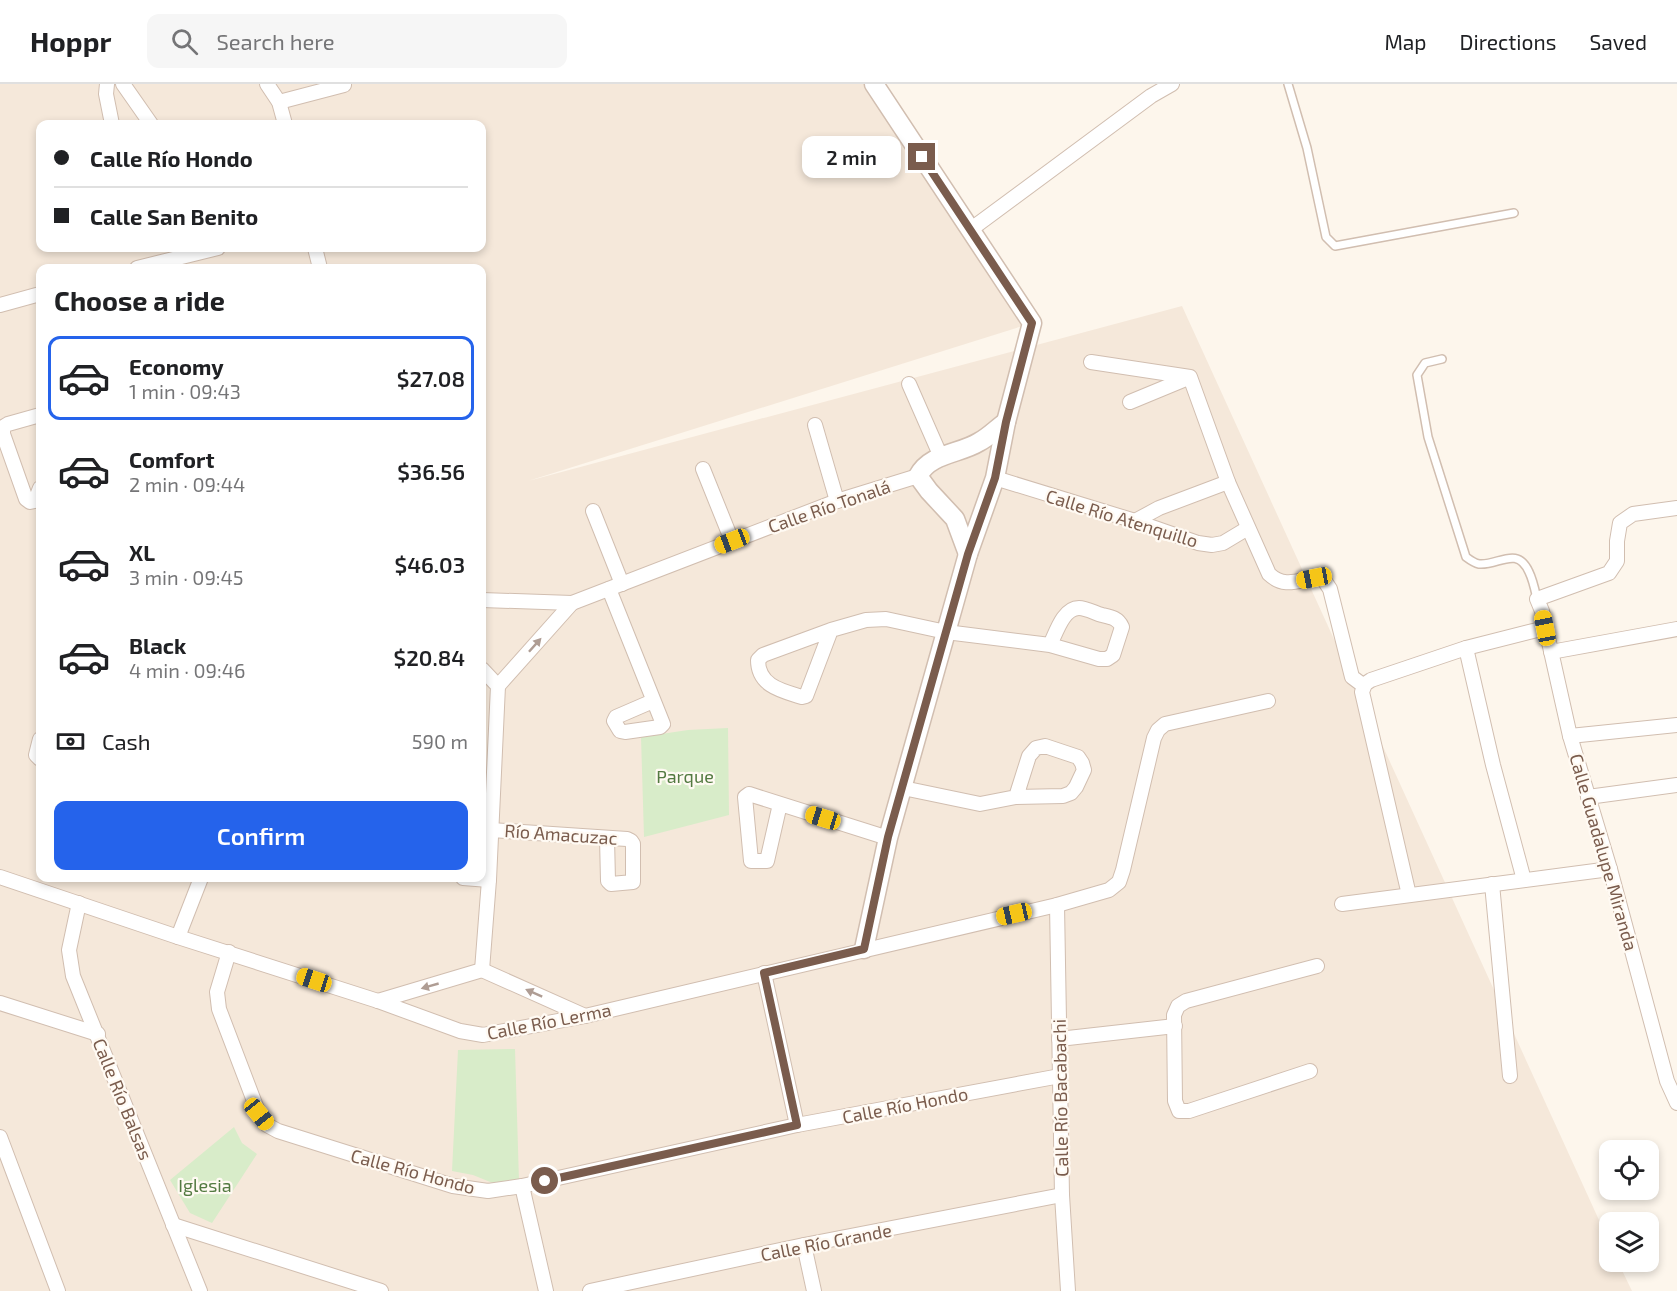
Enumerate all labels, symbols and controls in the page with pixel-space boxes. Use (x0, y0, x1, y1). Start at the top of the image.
search box (147, 14, 567, 68)
text: Hoppr (30, 24, 111, 58)
icon: search (168, 25, 201, 58)
text: Search here (216, 28, 335, 54)
text: Map (1384, 29, 1427, 54)
text: Directions (1460, 29, 1556, 54)
text: Saved (1589, 29, 1647, 54)
callout: 2 min (802, 136, 901, 178)
route end (908, 143, 935, 170)
text: Calle Río Hondo (90, 145, 253, 171)
text: 2 min (826, 145, 877, 169)
text: Calle San Benito (90, 203, 258, 229)
text: Choose a ride (54, 284, 225, 316)
icon: car (57, 351, 111, 405)
text: Economy (129, 353, 224, 379)
text: $27.08 (397, 365, 465, 391)
text: 1 min · 09:43 (129, 379, 241, 403)
icon: car (57, 444, 111, 498)
text: Comfort (129, 446, 214, 472)
text: $36.56 (397, 458, 465, 484)
text: 2 min · 09:44 (129, 472, 245, 496)
street label: Calle Río Tonalá (765, 475, 893, 537)
street label: Calle Río Atenquillo (1043, 484, 1201, 552)
car (712, 526, 752, 556)
icon: car (57, 537, 111, 591)
text: XL (129, 539, 155, 565)
text: $46.03 (395, 551, 465, 577)
text: 3 min · 09:45 (129, 565, 244, 589)
car (1295, 566, 1333, 590)
car (1533, 609, 1557, 647)
icon: car (57, 630, 111, 684)
text: Black (129, 632, 186, 658)
one-way arrow (528, 638, 541, 653)
text: $20.84 (394, 644, 465, 670)
text: 4 min · 09:46 (129, 658, 245, 682)
icon: cash (54, 725, 87, 758)
text: Cash (102, 728, 151, 754)
text: 590 m (412, 729, 468, 753)
street label: Calle Guadalupe Miranda (1565, 751, 1643, 953)
park label: Parque (656, 765, 714, 787)
button: Confirm (54, 801, 468, 870)
car (803, 804, 843, 832)
street label: Río Amacuzac (504, 819, 618, 849)
car (994, 901, 1034, 927)
car (294, 966, 334, 994)
one-way arrow (421, 982, 439, 991)
one-way arrow (524, 988, 542, 998)
street label: Calle Río Lerma (485, 998, 613, 1044)
street label: Calle Río Bacabachi (1048, 1019, 1072, 1177)
street label: Calle Río Balsas (89, 1035, 157, 1163)
street label: Calle Río Hondo (840, 1082, 970, 1128)
car (241, 1094, 277, 1134)
map controls (1599, 1140, 1659, 1272)
button: locate (1599, 1140, 1659, 1200)
street label: Calle Río Hondo (349, 1144, 477, 1198)
route start (531, 1167, 558, 1194)
park label: Iglesia (178, 1174, 232, 1196)
button: layers (1599, 1212, 1659, 1272)
street label: Calle Río Grande (759, 1218, 893, 1266)

